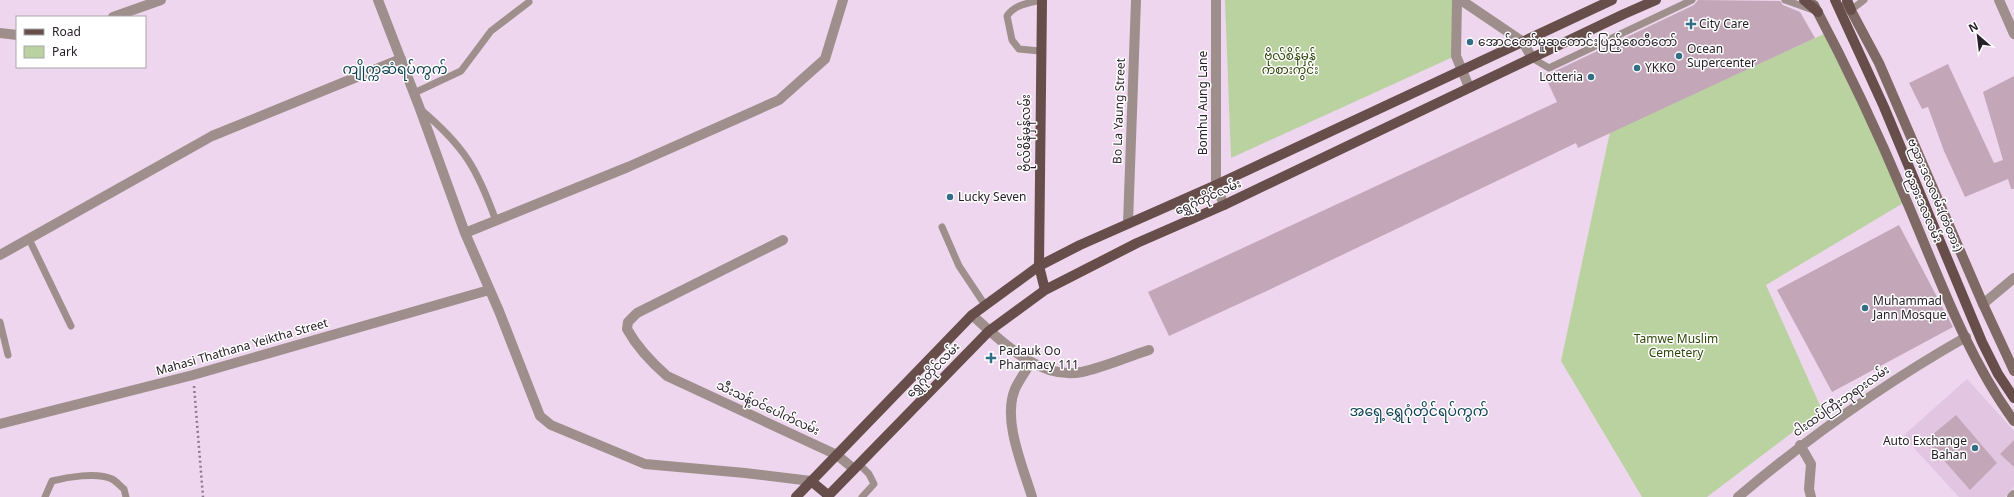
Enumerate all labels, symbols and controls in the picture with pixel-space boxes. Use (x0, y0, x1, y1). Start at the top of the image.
place label: City Care (1699, 15, 1749, 32)
legend (16, 16, 146, 68)
north arrow (1958, 16, 1998, 56)
text: N (1966, 18, 1981, 35)
marker: City Care (1686, 19, 1696, 29)
text: Road (52, 23, 81, 40)
place label: အောင်တော်မူဆုတောင်းပြည့်စေတီတော် (1478, 33, 1677, 52)
marker: အောင်တော်မူဆုတောင်းပြည့်စေတီတော် (1465, 37, 1475, 47)
place label: Ocean Supercenter (1687, 40, 1756, 71)
text: Park (52, 43, 78, 60)
park label: ဗိုလ်စိန်မှန် ကစားကွင်း (1262, 47, 1318, 80)
street label: Bomhu Aung Lane (1194, 51, 1211, 155)
marker: Ocean Supercenter (1674, 51, 1684, 61)
street label: Bo La Yaung Street (1108, 57, 1129, 164)
district label: ကျိုက္ကဆံရပ်ကွက် (342, 59, 448, 81)
place label: YKKO (1645, 59, 1676, 76)
marker: YKKO (1632, 63, 1642, 73)
place label: Lotteria (1539, 68, 1583, 85)
marker: Lotteria (1586, 72, 1596, 82)
street label: ဗိုလ်စိန်မှန်လမ်း (1017, 94, 1036, 172)
street label: ဗညားဒလလမ်း(တံတား) (1905, 136, 1965, 254)
street label: ဗညားဒလလမ်း (1901, 167, 1945, 245)
street label: ရွှေဂုံတိုင်လမ်း (1172, 174, 1244, 221)
place label: Lucky Seven (958, 188, 1027, 205)
marker: Lucky Seven (945, 192, 955, 202)
place label: Muhammad Jann Mosque (1872, 292, 1947, 323)
marker: Muhammad Jann Mosque (1860, 303, 1870, 313)
street label: Mahasi Thathana Yeiktha Street (154, 314, 330, 379)
park label: Tamwe Muslim Cemetery (1634, 330, 1718, 361)
street label: ရွှေဂုံတိုင်လမ်း (902, 338, 965, 402)
place label: Padauk Oo Pharmacy 111 (999, 342, 1079, 373)
marker: Padauk Oo Pharmacy 111 (986, 353, 996, 363)
street label: ငါးထပ်ကြီးဘုရားလမ်း (1789, 361, 1894, 442)
street label: သီးသန့်ဝင်ပေါက်လမ်း (713, 376, 823, 441)
district label: အရှေ့ရွှေဂုံတိုင်ရပ်ကွက် (1349, 401, 1489, 423)
place label: Auto Exchange Bahan (1883, 432, 1967, 463)
marker: Auto Exchange Bahan (1970, 443, 1980, 453)

